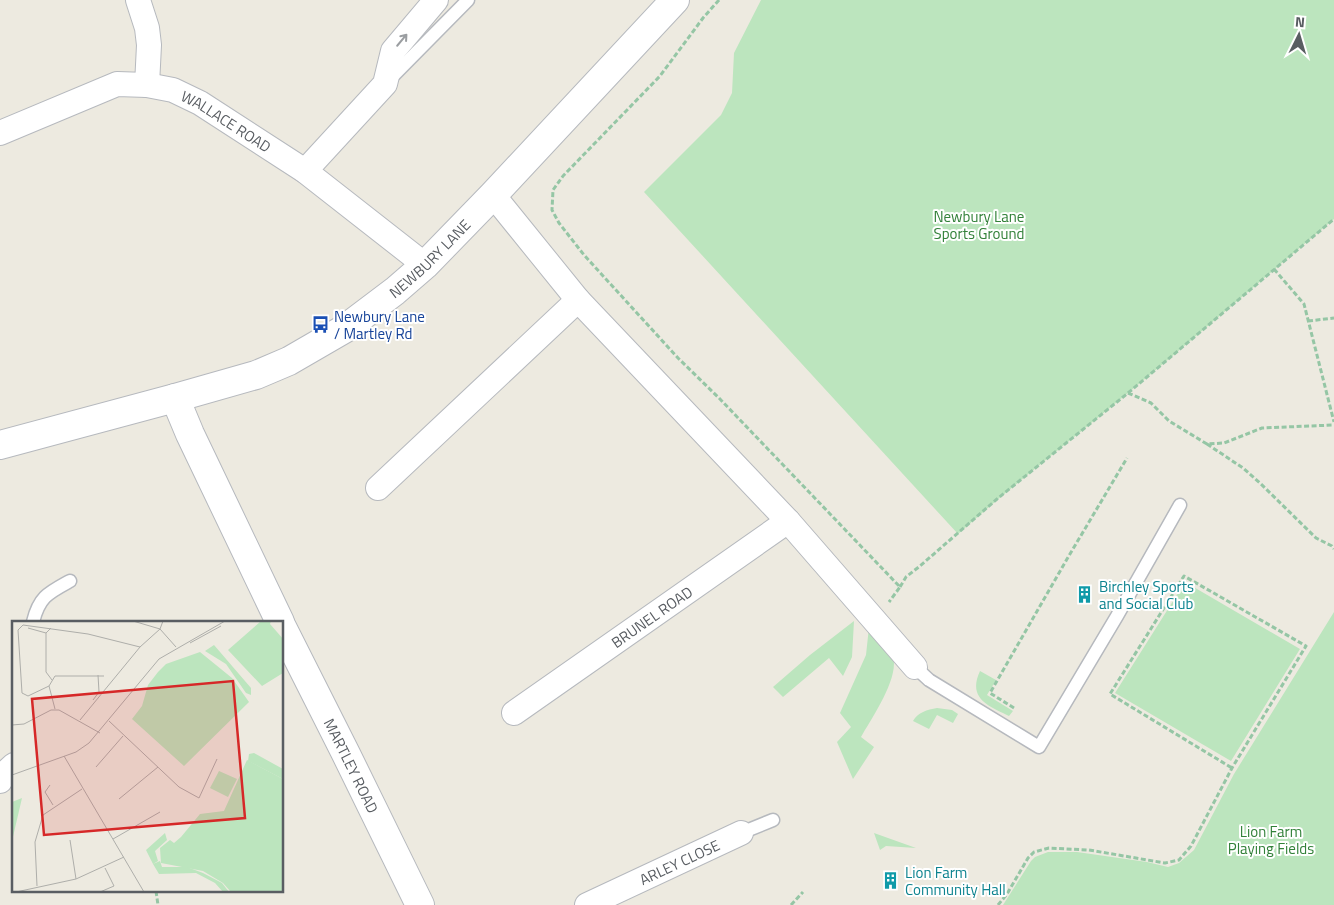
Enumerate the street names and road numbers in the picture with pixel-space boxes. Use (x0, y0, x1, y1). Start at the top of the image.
street label: WALLACE ROAD (177, 84, 276, 158)
street label: NEWBURY LANE (384, 214, 475, 303)
street label: BRUNEL ROAD (606, 580, 697, 653)
street label: MARTLEY ROAD (318, 714, 385, 817)
street label: ARLEY CLOSE (635, 833, 723, 891)

